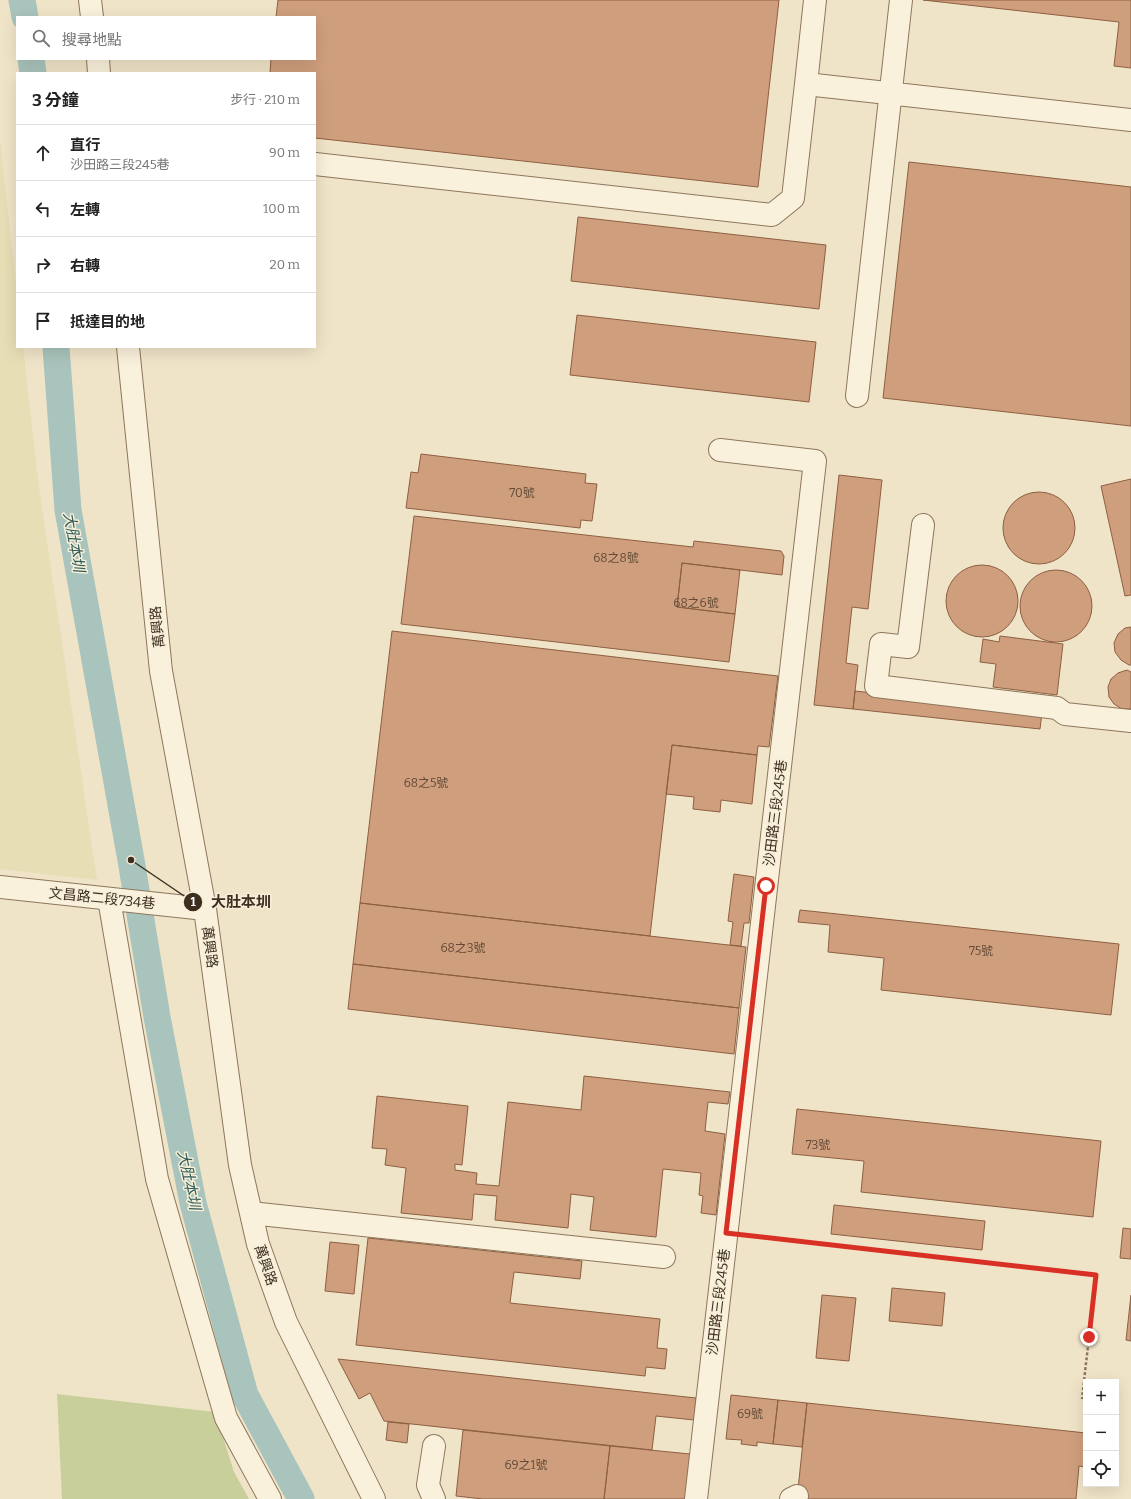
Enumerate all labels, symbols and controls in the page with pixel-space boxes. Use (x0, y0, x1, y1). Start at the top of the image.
search box (16, 16, 316, 60)
icon: search (30, 27, 52, 49)
text: 搜尋地點 (62, 31, 122, 49)
text: 3 分鐘 (32, 90, 79, 111)
text: 步行 · 210 m (230, 92, 300, 107)
text: 直行 (70, 136, 100, 154)
icon: ahead (32, 142, 54, 164)
text: 90 m (269, 145, 300, 160)
text: 沙田路三段245巷 (70, 157, 170, 172)
icon: left (32, 198, 54, 220)
text: 左轉 (70, 201, 100, 219)
text: 100 m (263, 201, 300, 216)
icon: right (32, 254, 54, 276)
text: 右轉 (70, 257, 100, 275)
text: 20 m (270, 257, 300, 272)
icon: arrive (32, 310, 54, 332)
text: 抵達目的地 (70, 313, 145, 331)
house number: 70號 (509, 486, 535, 500)
water label: 大肚本圳 (60, 511, 88, 575)
house number: 68之8號 (593, 551, 639, 565)
house number: 68之6號 (673, 596, 719, 610)
street label: 萬興路 (147, 605, 168, 649)
street label: 沙田路三段245巷 (761, 759, 790, 867)
house number: 68之5號 (404, 776, 448, 790)
route start (757, 877, 775, 895)
street label: 文昌路二段734巷 (48, 884, 156, 913)
callout: 大肚本圳 (183, 888, 279, 915)
text: 大肚本圳 (211, 893, 271, 911)
text: 1 (190, 895, 196, 909)
street label: 萬興路 (198, 925, 221, 969)
house number: 68之3號 (440, 941, 486, 955)
house number: 75號 (969, 944, 993, 958)
house number: 73號 (806, 1138, 830, 1152)
water label: 大肚本圳 (174, 1149, 204, 1213)
street label: 萬興路 (251, 1243, 280, 1288)
street label: 沙田路三段245巷 (704, 1248, 733, 1356)
route end (1080, 1328, 1098, 1346)
map controls (1083, 1379, 1119, 1487)
button: + (1083, 1379, 1119, 1415)
house number: 69號 (737, 1407, 763, 1421)
button: − (1083, 1415, 1119, 1451)
button: locate (1083, 1451, 1119, 1487)
house number: 69之1號 (505, 1458, 547, 1472)

